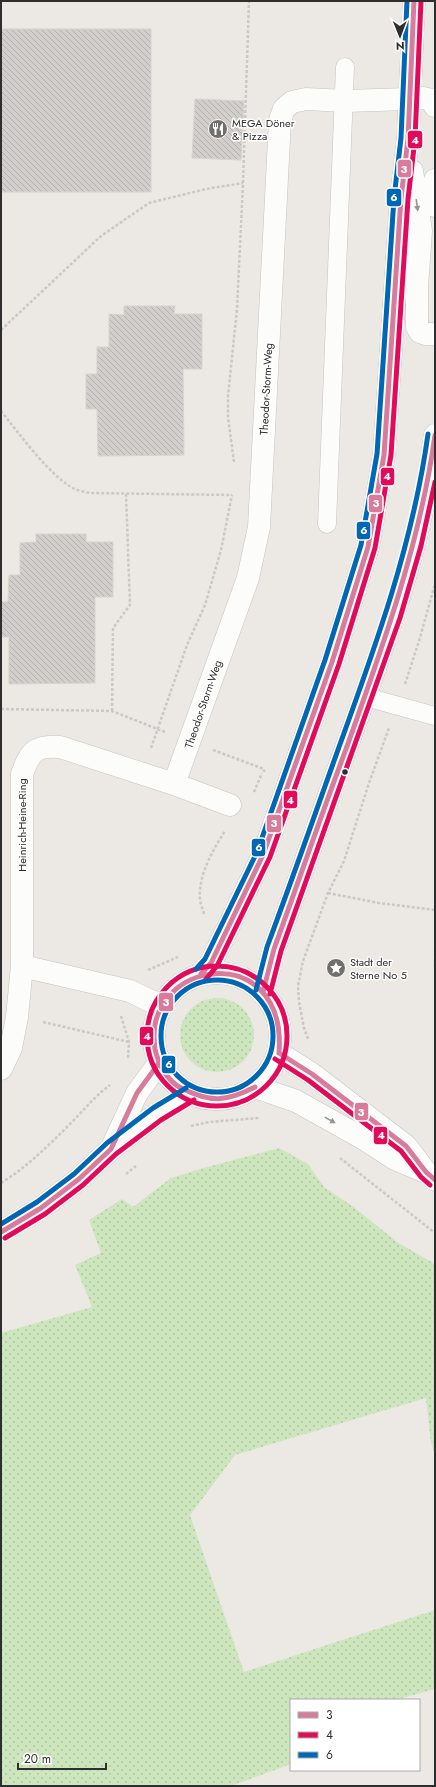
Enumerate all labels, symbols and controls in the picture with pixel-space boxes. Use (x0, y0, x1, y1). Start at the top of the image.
north arrow (380, 16, 420, 56)
text: N (396, 38, 405, 54)
place label: MEGA Döner & Pizza (232, 115, 295, 144)
restaurant icon: MEGA Döner & Pizza (207, 118, 229, 140)
line badge: 4 (407, 130, 423, 149)
text: 4 (411, 132, 419, 148)
line badge: 3 (397, 159, 412, 178)
text: 3 (401, 161, 408, 177)
line badge: 6 (386, 188, 402, 207)
text: 6 (390, 189, 398, 205)
one-way arrow (414, 199, 420, 211)
street label: Theodor-Storm-Weg (256, 343, 276, 435)
line badge: 4 (380, 467, 395, 486)
text: 4 (383, 468, 391, 484)
line badge: 3 (368, 494, 383, 513)
text: 3 (373, 495, 380, 511)
line badge: 6 (356, 521, 371, 540)
text: 6 (360, 522, 368, 538)
street label: Theodor-Storm-Weg (180, 658, 226, 750)
unlabelled marker (340, 767, 350, 777)
street label: Heinrich-Heine-Ring (14, 778, 30, 872)
line badge: 4 (283, 790, 298, 809)
text: 4 (286, 792, 294, 808)
line badge: 3 (266, 814, 282, 833)
text: 3 (271, 815, 278, 831)
line badge: 6 (251, 838, 266, 857)
text: 6 (255, 839, 263, 855)
place label: Stadt der Sterne No 5 (350, 954, 407, 983)
place icon: Stadt der Sterne No 5 (325, 957, 347, 979)
line badge: 3 (158, 992, 174, 1012)
text: 3 (163, 994, 170, 1010)
line badge: 4 (139, 1026, 154, 1046)
text: 4 (143, 1028, 151, 1044)
line badge: 6 (161, 1055, 176, 1074)
text: 6 (165, 1056, 173, 1072)
line badge: 3 (354, 1102, 369, 1121)
text: 3 (358, 1104, 365, 1120)
one-way arrow (324, 1116, 336, 1123)
line badge: 4 (373, 1126, 388, 1145)
text: 4 (377, 1127, 385, 1143)
legend (290, 1699, 420, 1771)
text: 3 (326, 1706, 333, 1724)
text: 4 (326, 1726, 333, 1744)
scale bar (18, 1745, 106, 1771)
text: 6 (326, 1746, 333, 1764)
text: 20 m (24, 1750, 51, 1768)

